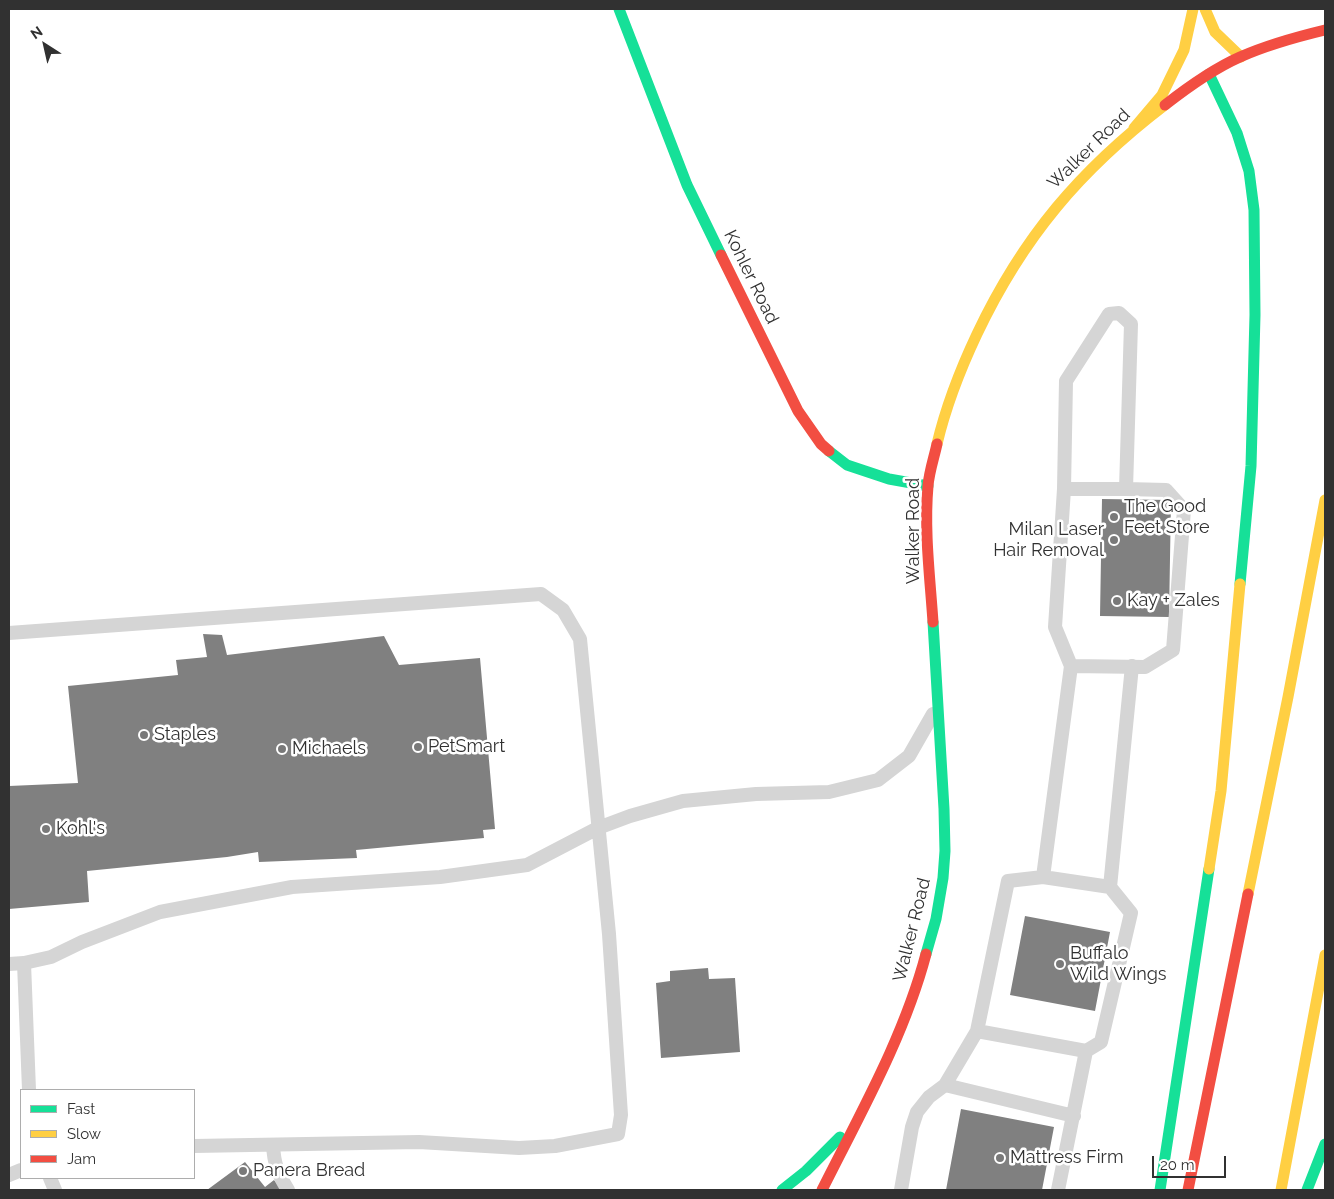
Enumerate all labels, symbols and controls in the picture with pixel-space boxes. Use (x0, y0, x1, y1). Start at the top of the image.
north arrow (20, 20, 70, 70)
text: N (27, 23, 45, 42)
street label: Walker Road (1043, 104, 1135, 194)
street label: Kohler Road (719, 227, 783, 327)
street label: Walker Road (903, 478, 925, 584)
place label: The Good Feet Store (1124, 496, 1210, 538)
marker: The Good Feet Store (1108, 511, 1120, 523)
place label: Milan Laser Hair Removal (993, 519, 1104, 562)
marker: Milan Laser Hair Removal (1108, 534, 1120, 546)
place label: Kay + Zales (1127, 590, 1220, 612)
marker: Kay + Zales (1111, 595, 1123, 607)
place label: Staples (154, 724, 216, 746)
marker: Staples (138, 729, 150, 741)
place label: PetSmart (428, 736, 505, 758)
place label: Michaels (292, 738, 366, 760)
marker: PetSmart (412, 741, 424, 753)
marker: Michaels (276, 743, 288, 755)
place label: Kohl's (56, 818, 105, 840)
marker: Kohl's (40, 823, 52, 835)
street label: Walker Road (889, 876, 935, 984)
place label: Buffalo Wild Wings (1070, 943, 1166, 986)
marker: Buffalo Wild Wings (1054, 958, 1066, 970)
legend (20, 1089, 195, 1179)
text: Fast (67, 1100, 95, 1118)
text: Slow (67, 1125, 101, 1143)
scale bar (1154, 1146, 1228, 1178)
place label: Mattress Firm (1010, 1147, 1123, 1169)
text: Jam (67, 1150, 96, 1168)
marker: Mattress Firm (994, 1152, 1006, 1164)
text: 20 m (1160, 1156, 1195, 1174)
place label: Panera Bread (253, 1160, 365, 1182)
marker: Panera Bread (237, 1165, 249, 1177)

